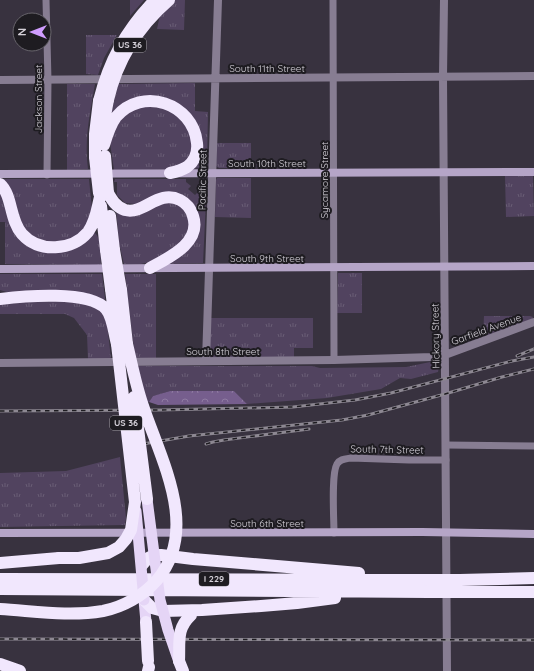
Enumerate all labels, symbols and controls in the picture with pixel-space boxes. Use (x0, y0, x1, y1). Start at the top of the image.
north arrow (12, 12, 52, 52)
text: N (15, 28, 29, 36)
road number: US 36 (114, 38, 146, 52)
street label: South 11th Street (229, 62, 305, 75)
street label: Jackson Street (32, 64, 45, 133)
street label: Sycamore Street (318, 141, 331, 219)
street label: Pacific Street (195, 149, 210, 210)
street label: South 10th Street (228, 157, 307, 170)
street label: South 9th Street (230, 252, 305, 265)
street label: Hickory Street (428, 303, 443, 369)
street label: Garfield Avenue (449, 311, 523, 348)
street label: South 8th Street (186, 345, 260, 358)
road number: US 36 (110, 416, 142, 430)
street label: South 7th Street (350, 442, 424, 457)
street label: South 6th Street (230, 517, 304, 530)
road number: I 229 (199, 572, 229, 586)

